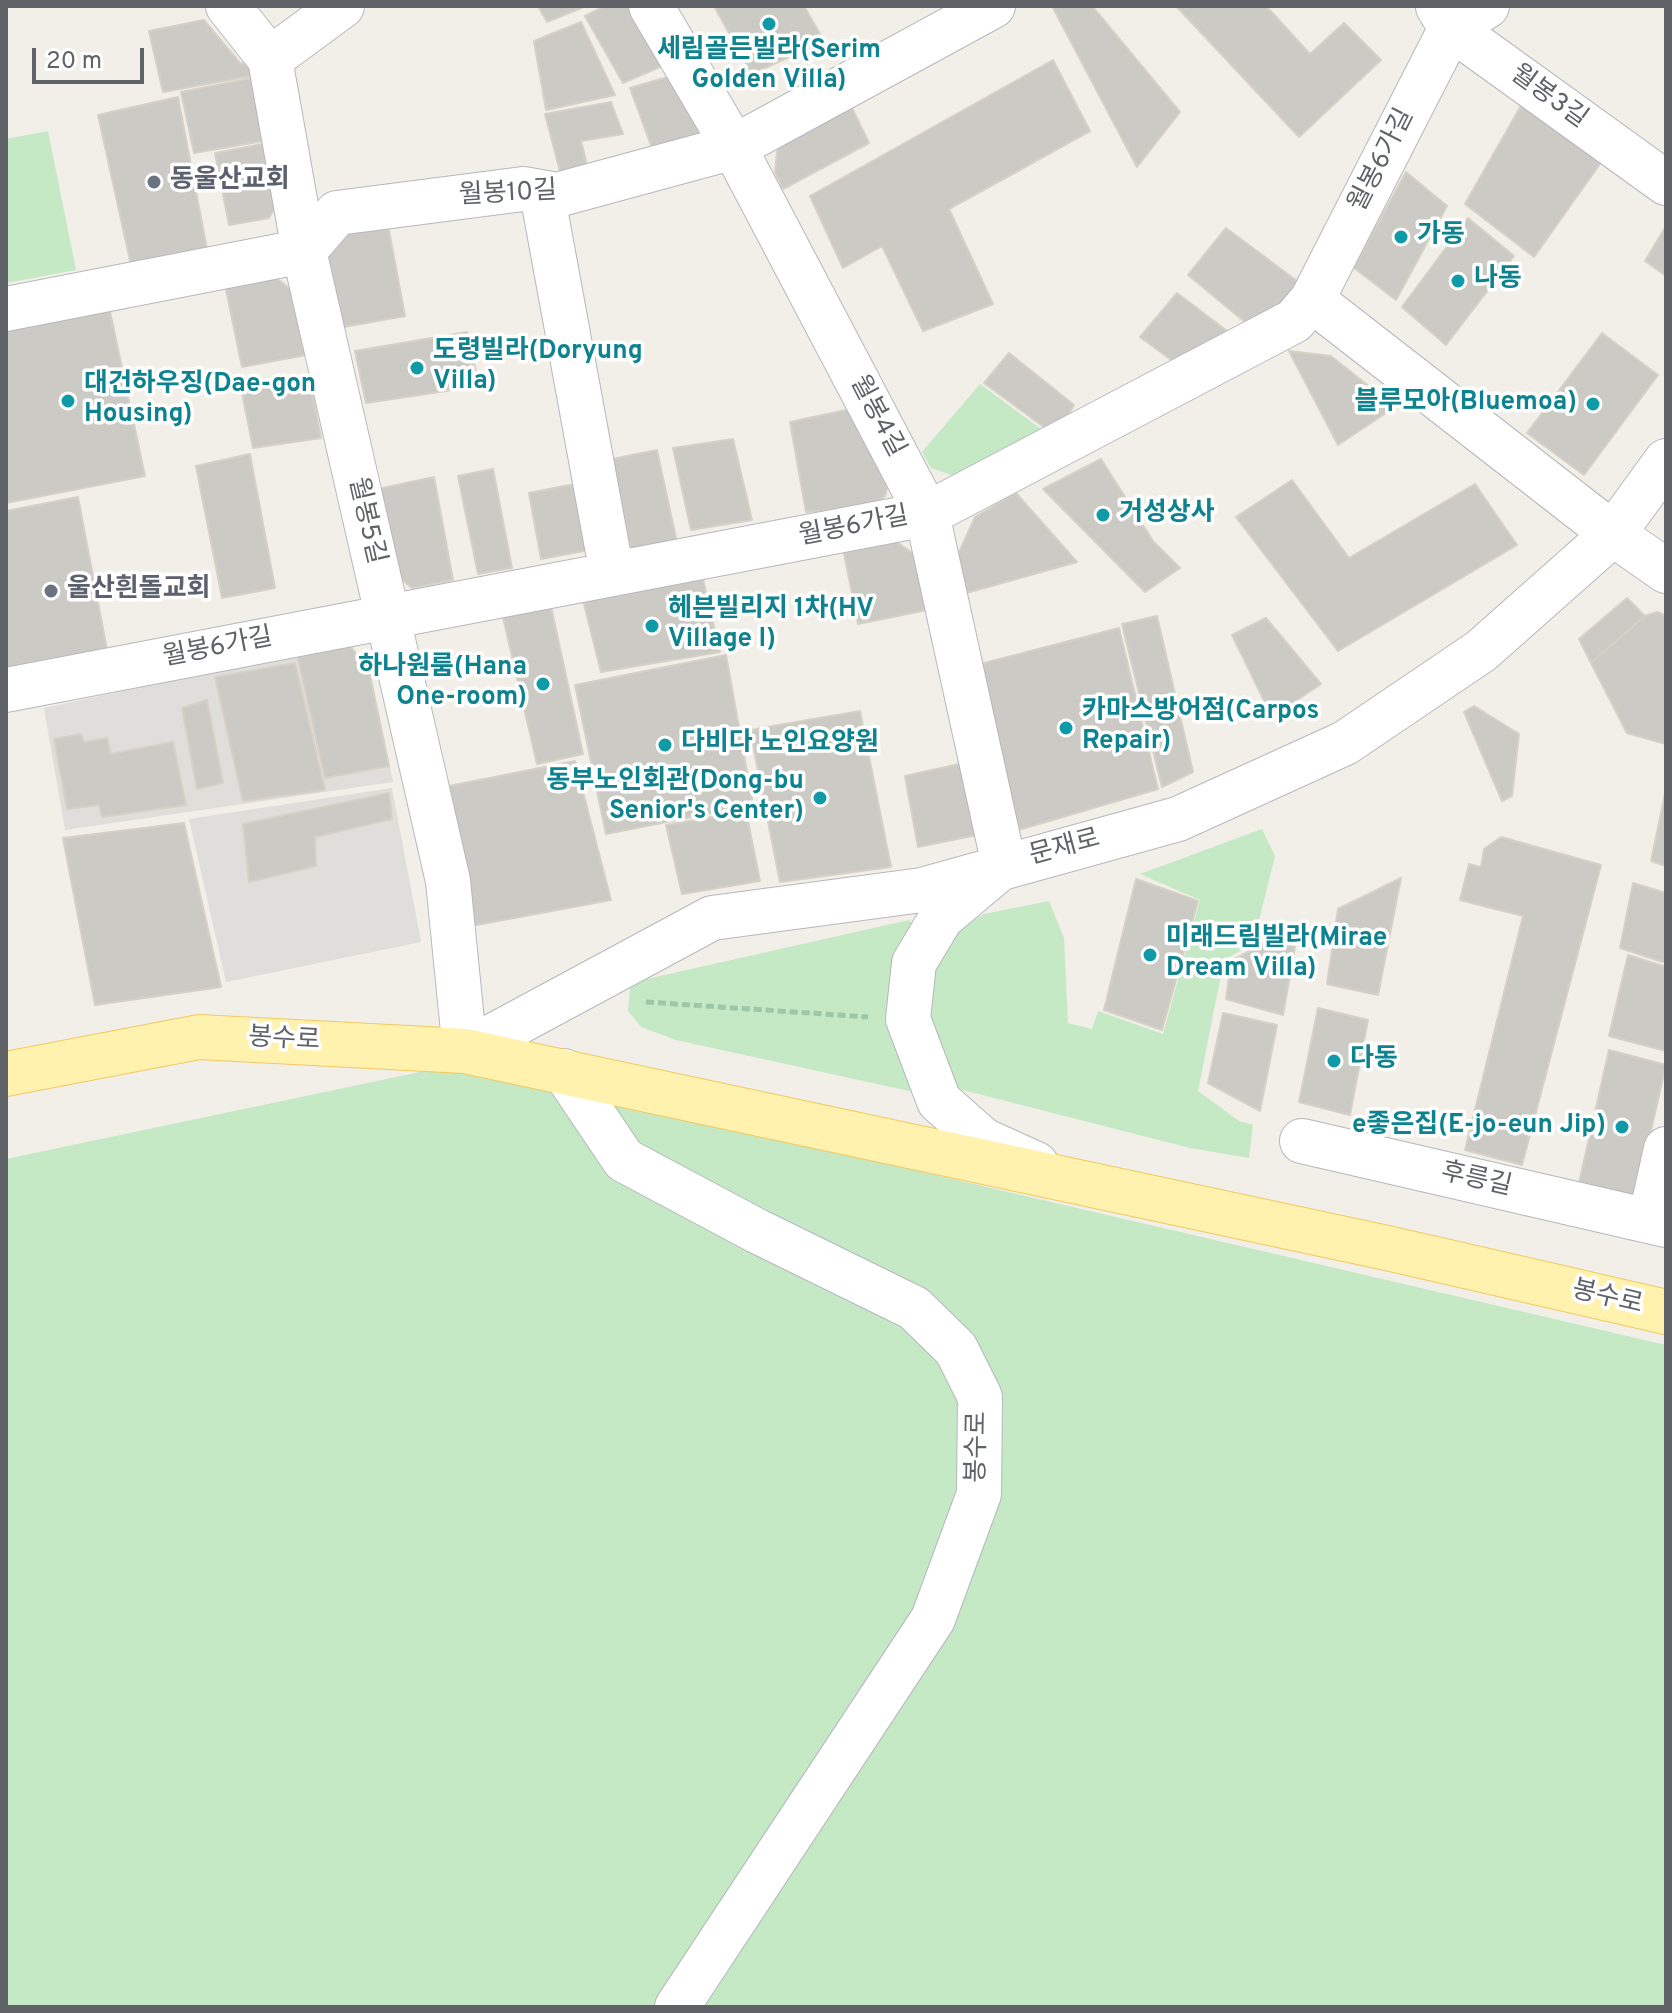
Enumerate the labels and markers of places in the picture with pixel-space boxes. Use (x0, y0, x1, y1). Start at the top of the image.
marker: 세림골든빌라(Serim Golden Villa) (760, 15, 778, 33)
place label: 세림골든빌라(Serim Golden Villa) (657, 36, 881, 98)
place label: 동울산교회 (170, 166, 290, 198)
marker: 동울산교회 (145, 173, 163, 191)
place label: 가동 (1417, 221, 1465, 253)
marker: 가동 (1392, 228, 1410, 246)
place label: 나동 (1474, 265, 1522, 297)
marker: 나동 (1449, 272, 1467, 290)
place label: 도령빌라(Doryung Villa) (433, 337, 643, 398)
marker: 도령빌라(Doryung Villa) (408, 359, 426, 377)
place label: 대건하우징(Dae-gon Housing) (84, 370, 316, 432)
place label: 블루모아(Bluemoa) (1355, 388, 1577, 420)
marker: 대건하우징(Dae-gon Housing) (59, 392, 77, 410)
marker: 블루모아(Bluemoa) (1584, 395, 1602, 413)
place label: 거성상사 (1119, 499, 1215, 531)
marker: 거성상사 (1094, 506, 1112, 524)
place label: 울산흰돌교회 (67, 575, 211, 607)
marker: 울산흰돌교회 (42, 582, 60, 600)
place label: 헤븐빌리지 1차(HV Village I) (668, 595, 874, 656)
marker: 헤븐빌리지 1차(HV Village I) (643, 617, 661, 635)
place label: 하나원룸(Hana One-room) (358, 653, 527, 714)
marker: 하나원룸(Hana One-room) (534, 675, 552, 693)
place label: 카마스방어점(Carpos Repair) (1082, 697, 1319, 758)
marker: 카마스방어점(Carpos Repair) (1057, 719, 1075, 737)
place label: 다비다 노인요양원 (681, 729, 879, 761)
marker: 다비다 노인요양원 (656, 736, 674, 754)
place label: 동부노인회관(Dong-bu Senior's Center) (547, 767, 804, 828)
marker: 동부노인회관(Dong-bu Senior's Center) (811, 789, 829, 807)
place label: 미래드림빌라(Mirae Dream Villa) (1166, 924, 1387, 986)
marker: 미래드림빌라(Mirae Dream Villa) (1141, 946, 1159, 964)
place label: 다동 (1350, 1045, 1398, 1077)
marker: 다동 (1325, 1052, 1343, 1070)
place label: e좋은집(E-jo-eun Jip) (1352, 1111, 1606, 1143)
marker: e좋은집(E-jo-eun Jip) (1613, 1118, 1631, 1136)

